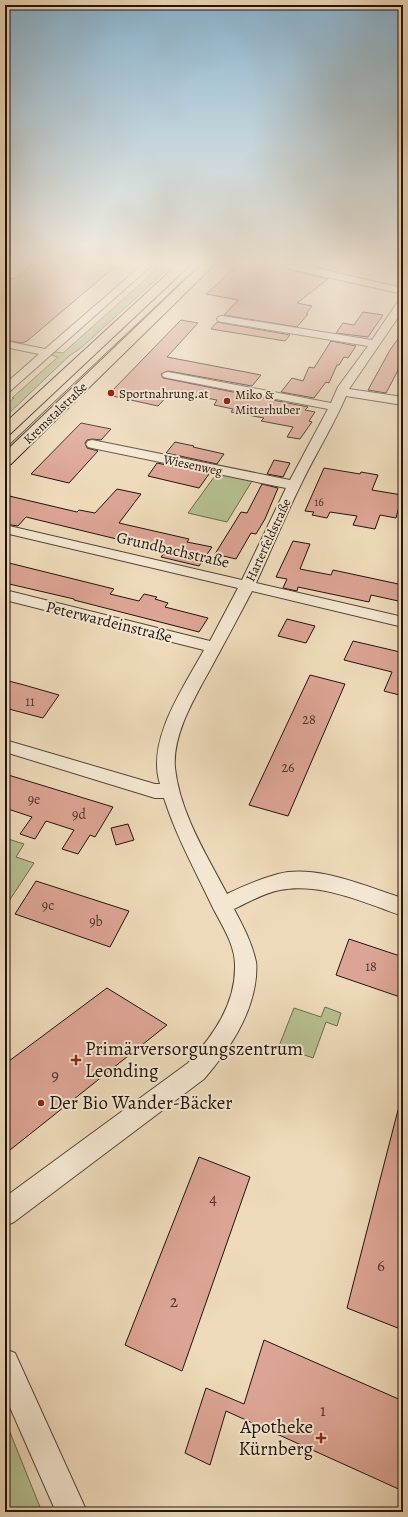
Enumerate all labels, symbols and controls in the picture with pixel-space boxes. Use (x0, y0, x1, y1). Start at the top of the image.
street label: Kremstalstraße (19, 378, 91, 448)
place label: Sportnahrung.at (119, 385, 209, 402)
place label: Miko & Mitterhuber (235, 386, 300, 418)
marker: Sportnahrung.at (106, 388, 116, 398)
marker: Miko & Mitterhuber (222, 396, 232, 406)
street label: Wiesenweg (161, 450, 225, 480)
house number: 16 (314, 494, 324, 510)
street label: Harterfeldstraße (241, 496, 295, 584)
street label: Grundbachstraße (114, 526, 232, 574)
street label: Peterwardeinstraße (44, 596, 174, 648)
house number: 11 (25, 692, 35, 711)
house number: 28 (302, 710, 316, 729)
house number: 26 (281, 758, 295, 777)
house number: 9e (28, 790, 40, 809)
house number: 9d (72, 805, 86, 824)
house number: 9c (42, 896, 54, 915)
house number: 9b (89, 912, 103, 931)
house number: 18 (365, 957, 377, 976)
place label: Primärversorgungszentrum Leonding (85, 1036, 303, 1084)
marker: Primärversorgungszentrum Leonding (70, 1054, 82, 1066)
house number: 9 (51, 1064, 59, 1087)
place label: Der Bio Wander-Bäcker (49, 1090, 232, 1116)
marker: Der Bio Wander-Bäcker (36, 1098, 46, 1108)
house number: 4 (209, 1187, 217, 1210)
house number: 6 (377, 1254, 385, 1277)
house number: 2 (170, 1290, 178, 1313)
house number: 1 (320, 1399, 326, 1422)
place label: Apotheke Kürnberg (239, 1414, 313, 1462)
marker: Apotheke Kürnberg (316, 1433, 326, 1443)

